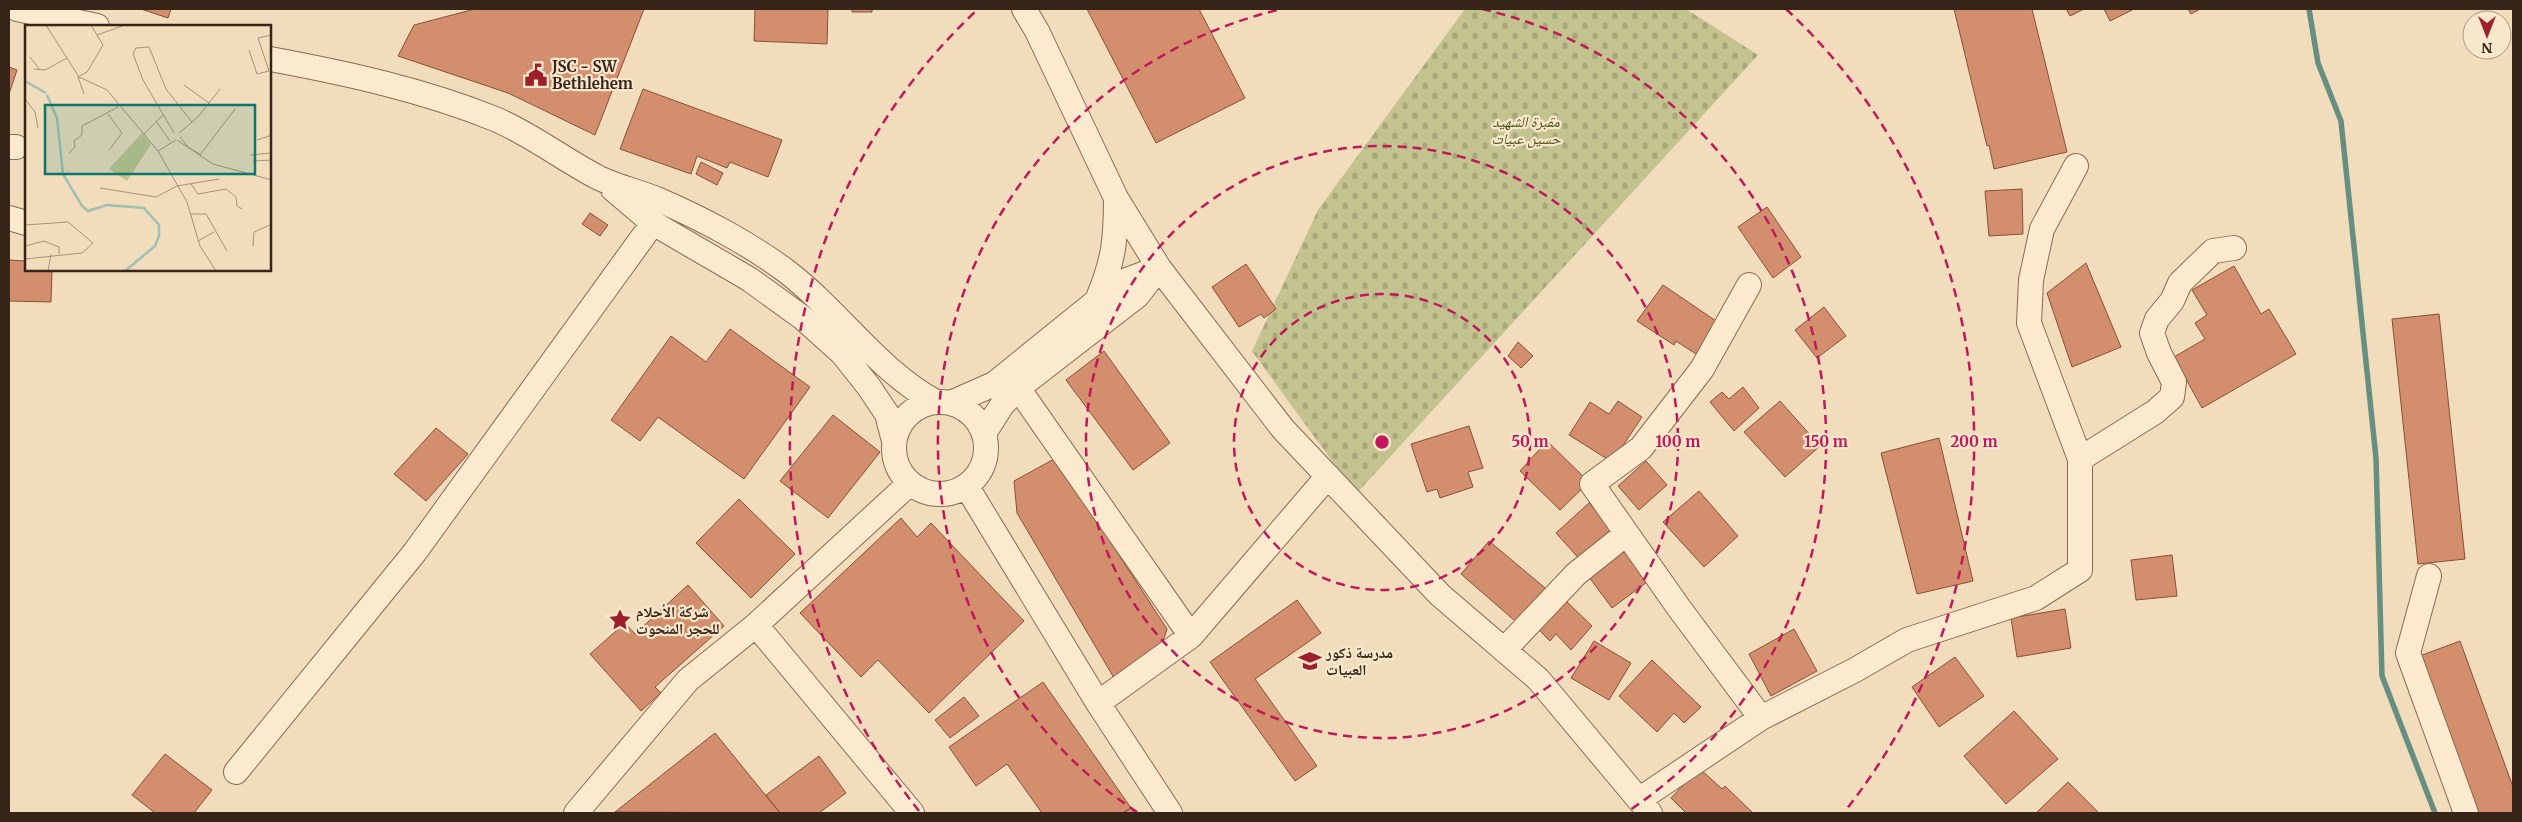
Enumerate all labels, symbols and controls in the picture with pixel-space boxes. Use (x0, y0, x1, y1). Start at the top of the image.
north arrow (2462, 10, 2512, 60)
inset map (25, 25, 271, 271)
text: N (2481, 39, 2493, 57)
place label: JSC - SW Bethlehem (551, 57, 633, 93)
public building icon: JSC - SW Bethlehem (523, 62, 549, 88)
park label: مقبرة الشهيد حسين عبيات (1491, 112, 1561, 148)
text: 50 m (1511, 432, 1549, 451)
text: 100 m (1656, 432, 1700, 451)
text: 150 m (1804, 432, 1848, 451)
text: 200 m (1950, 432, 1998, 451)
centre of rings (1373, 433, 1391, 451)
place label: شركة الأحلام للحجر المنحوت (636, 602, 719, 638)
place icon: شركة الأحلام للحجر المنحوت (607, 607, 633, 633)
place label: مدرسة ذكور العبيات (1325, 643, 1393, 679)
school or university icon: مدرسة ذكور العبيات (1297, 648, 1323, 674)

